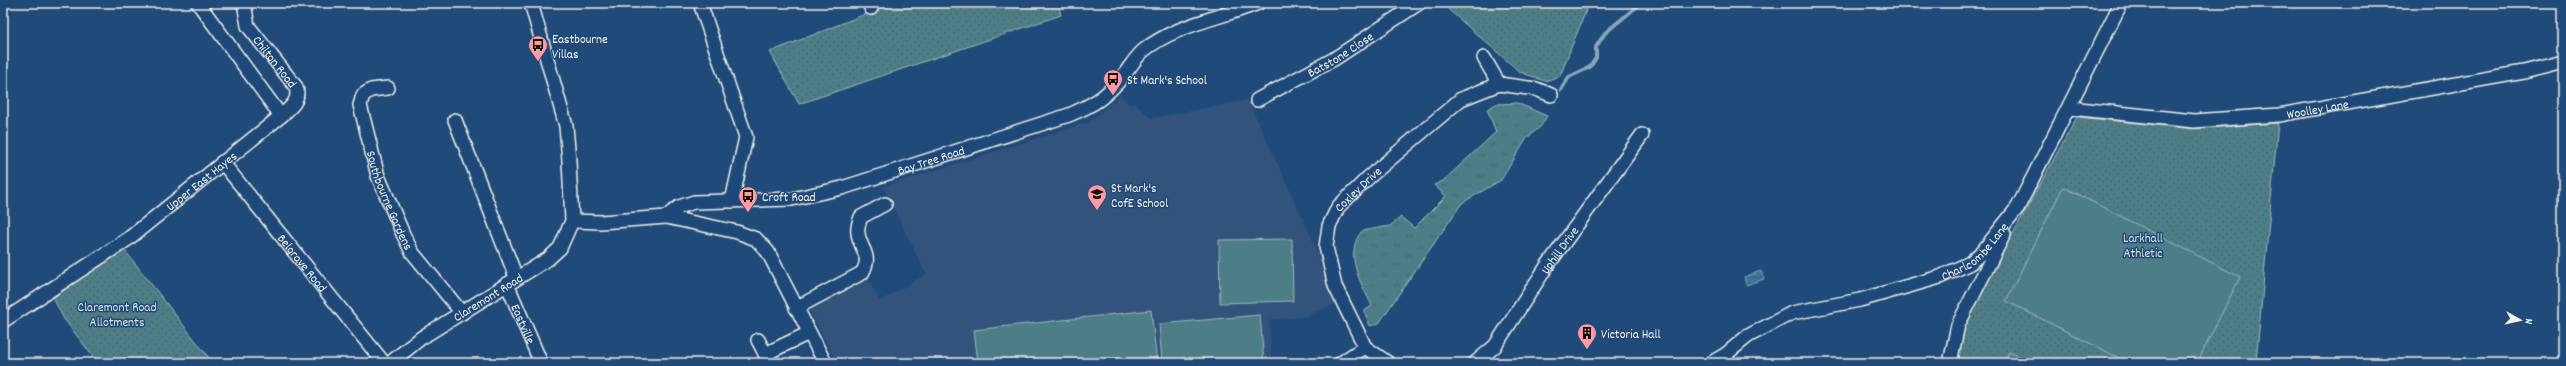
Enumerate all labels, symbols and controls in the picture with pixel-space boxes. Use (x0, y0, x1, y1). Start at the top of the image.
street label: Batstone Close (1305, 28, 1378, 83)
place label: Eastbourne Villas (552, 31, 608, 65)
street label: Chilton Road (247, 32, 300, 93)
bus stop icon: Eastbourne Villas (527, 34, 549, 62)
bus stop icon: St Mark's School (1102, 68, 1124, 96)
place label: St Mark's School (1127, 72, 1207, 91)
street label: Woolley Lane (2286, 96, 2351, 125)
street label: Bay Tree Road (896, 142, 968, 181)
street label: Upper East Hayes (163, 148, 242, 217)
street label: Southbourne Gardens (360, 149, 417, 254)
street label: Coxley Drive (1331, 163, 1387, 218)
place label: St Mark's CofE School (1111, 180, 1168, 214)
school or university icon: St Mark's CofE School (1086, 183, 1108, 211)
bus stop icon: Croft Road (737, 185, 759, 213)
place label: Croft Road (762, 189, 816, 208)
street label: Charlcombe Lane (1939, 219, 2014, 287)
street label: Uphill Drive (1537, 223, 1585, 279)
park label: Larkhall Athletic (2123, 230, 2163, 264)
street label: Belgrave Road (272, 231, 330, 297)
street label: Claremont Road (450, 270, 527, 328)
park label: Claremont Road Allotments (78, 299, 156, 333)
north arrow (2500, 300, 2540, 340)
street label: Eastville (505, 301, 539, 348)
text: N (2520, 317, 2536, 325)
building icon: Victoria Hall (1576, 322, 1598, 350)
place label: Victoria Hall (1601, 326, 1661, 345)

